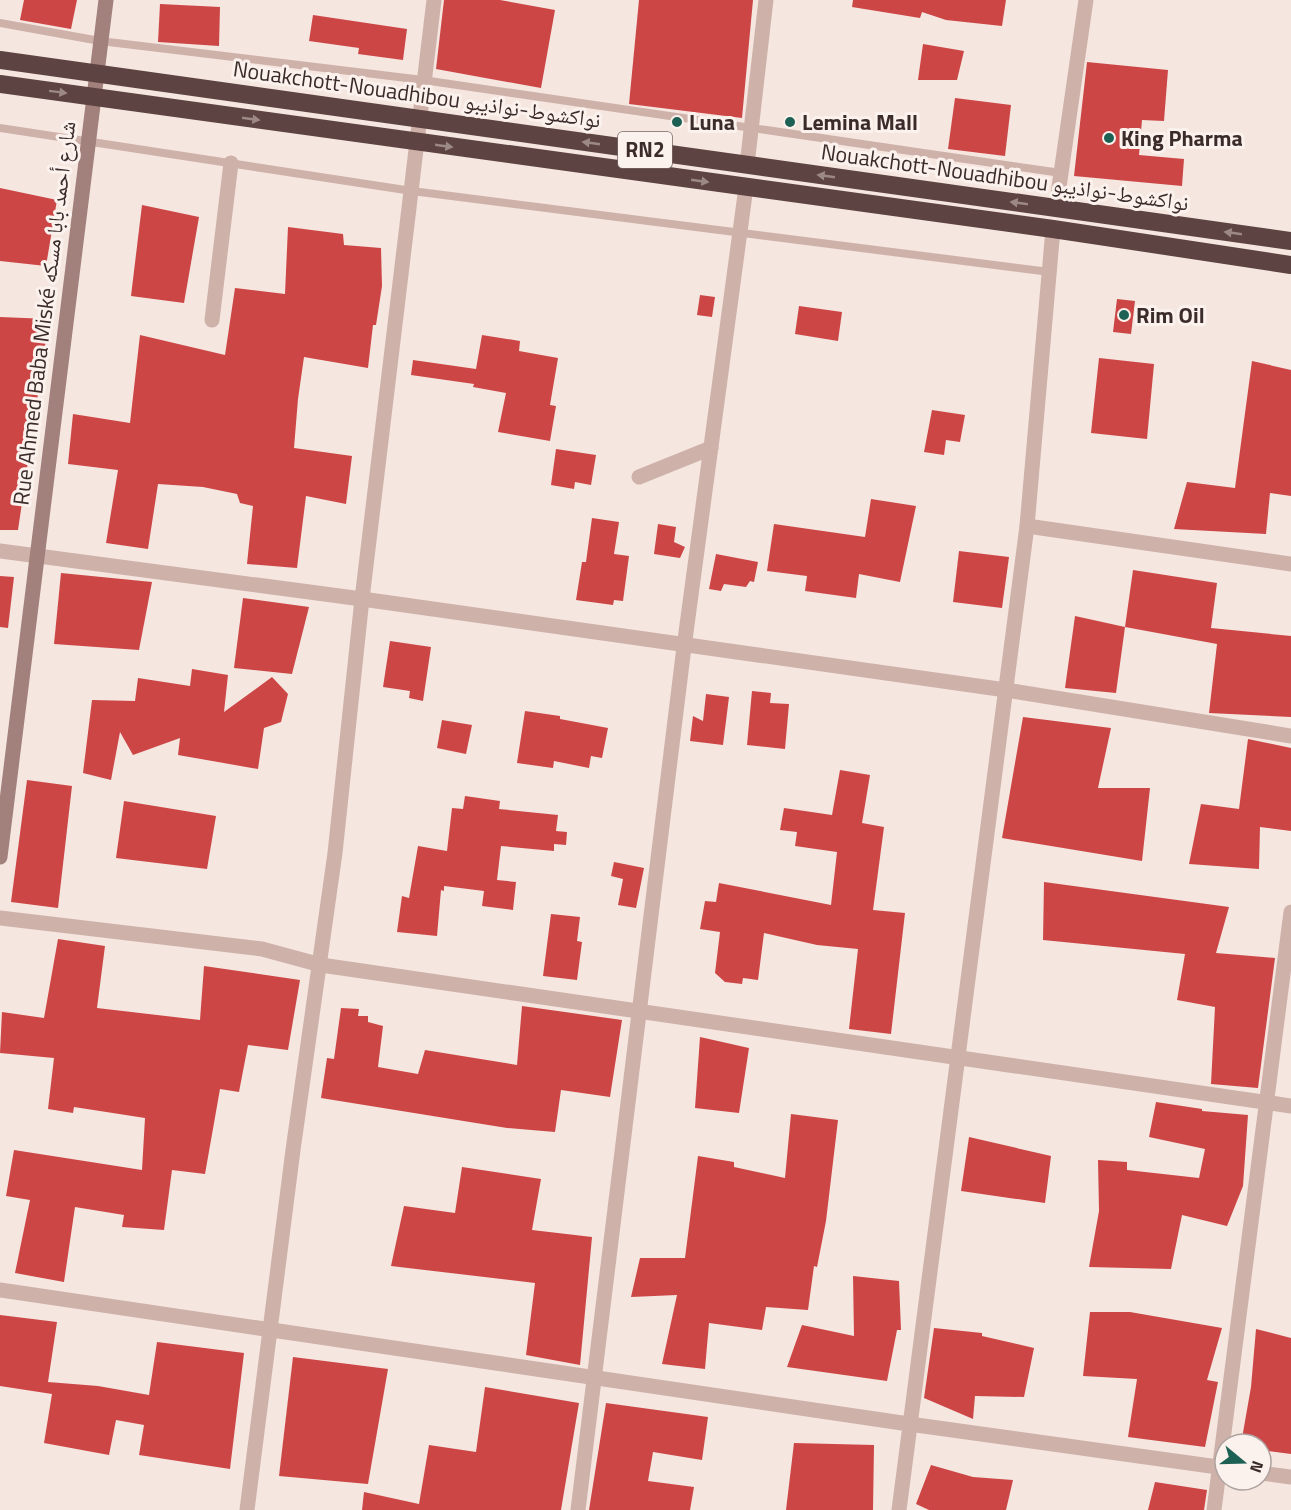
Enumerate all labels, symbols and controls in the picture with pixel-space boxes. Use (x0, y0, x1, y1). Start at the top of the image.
street label: Nouakchott-Nouadhibou نواكشوط-نواذيبو (231, 51, 603, 137)
one-way arrow (49, 87, 68, 96)
place label: Luna (689, 105, 735, 139)
place label: Lemina Mall (802, 105, 918, 139)
one-way arrow (242, 114, 261, 123)
marker: Luna (670, 115, 684, 129)
marker: Lemina Mall (783, 115, 797, 129)
street label: Rue Ahmed Baba Miské شارع أحمد بابا مسكه (4, 119, 84, 507)
place label: King Pharma (1121, 121, 1243, 155)
marker: King Pharma (1102, 131, 1116, 145)
road number: RN2 (618, 132, 672, 168)
street label: Nouakchott-Nouadhibou نواكشوط-نواذيبو (819, 134, 1191, 220)
one-way arrow (582, 138, 601, 147)
one-way arrow (435, 141, 454, 150)
one-way arrow (816, 171, 835, 180)
one-way arrow (690, 176, 709, 186)
one-way arrow (1010, 198, 1029, 207)
one-way arrow (1223, 228, 1242, 237)
place label: Rim Oil (1136, 298, 1205, 332)
marker: Rim Oil (1117, 308, 1131, 322)
north arrow (1213, 1432, 1273, 1492)
text: N (1244, 1458, 1270, 1476)

